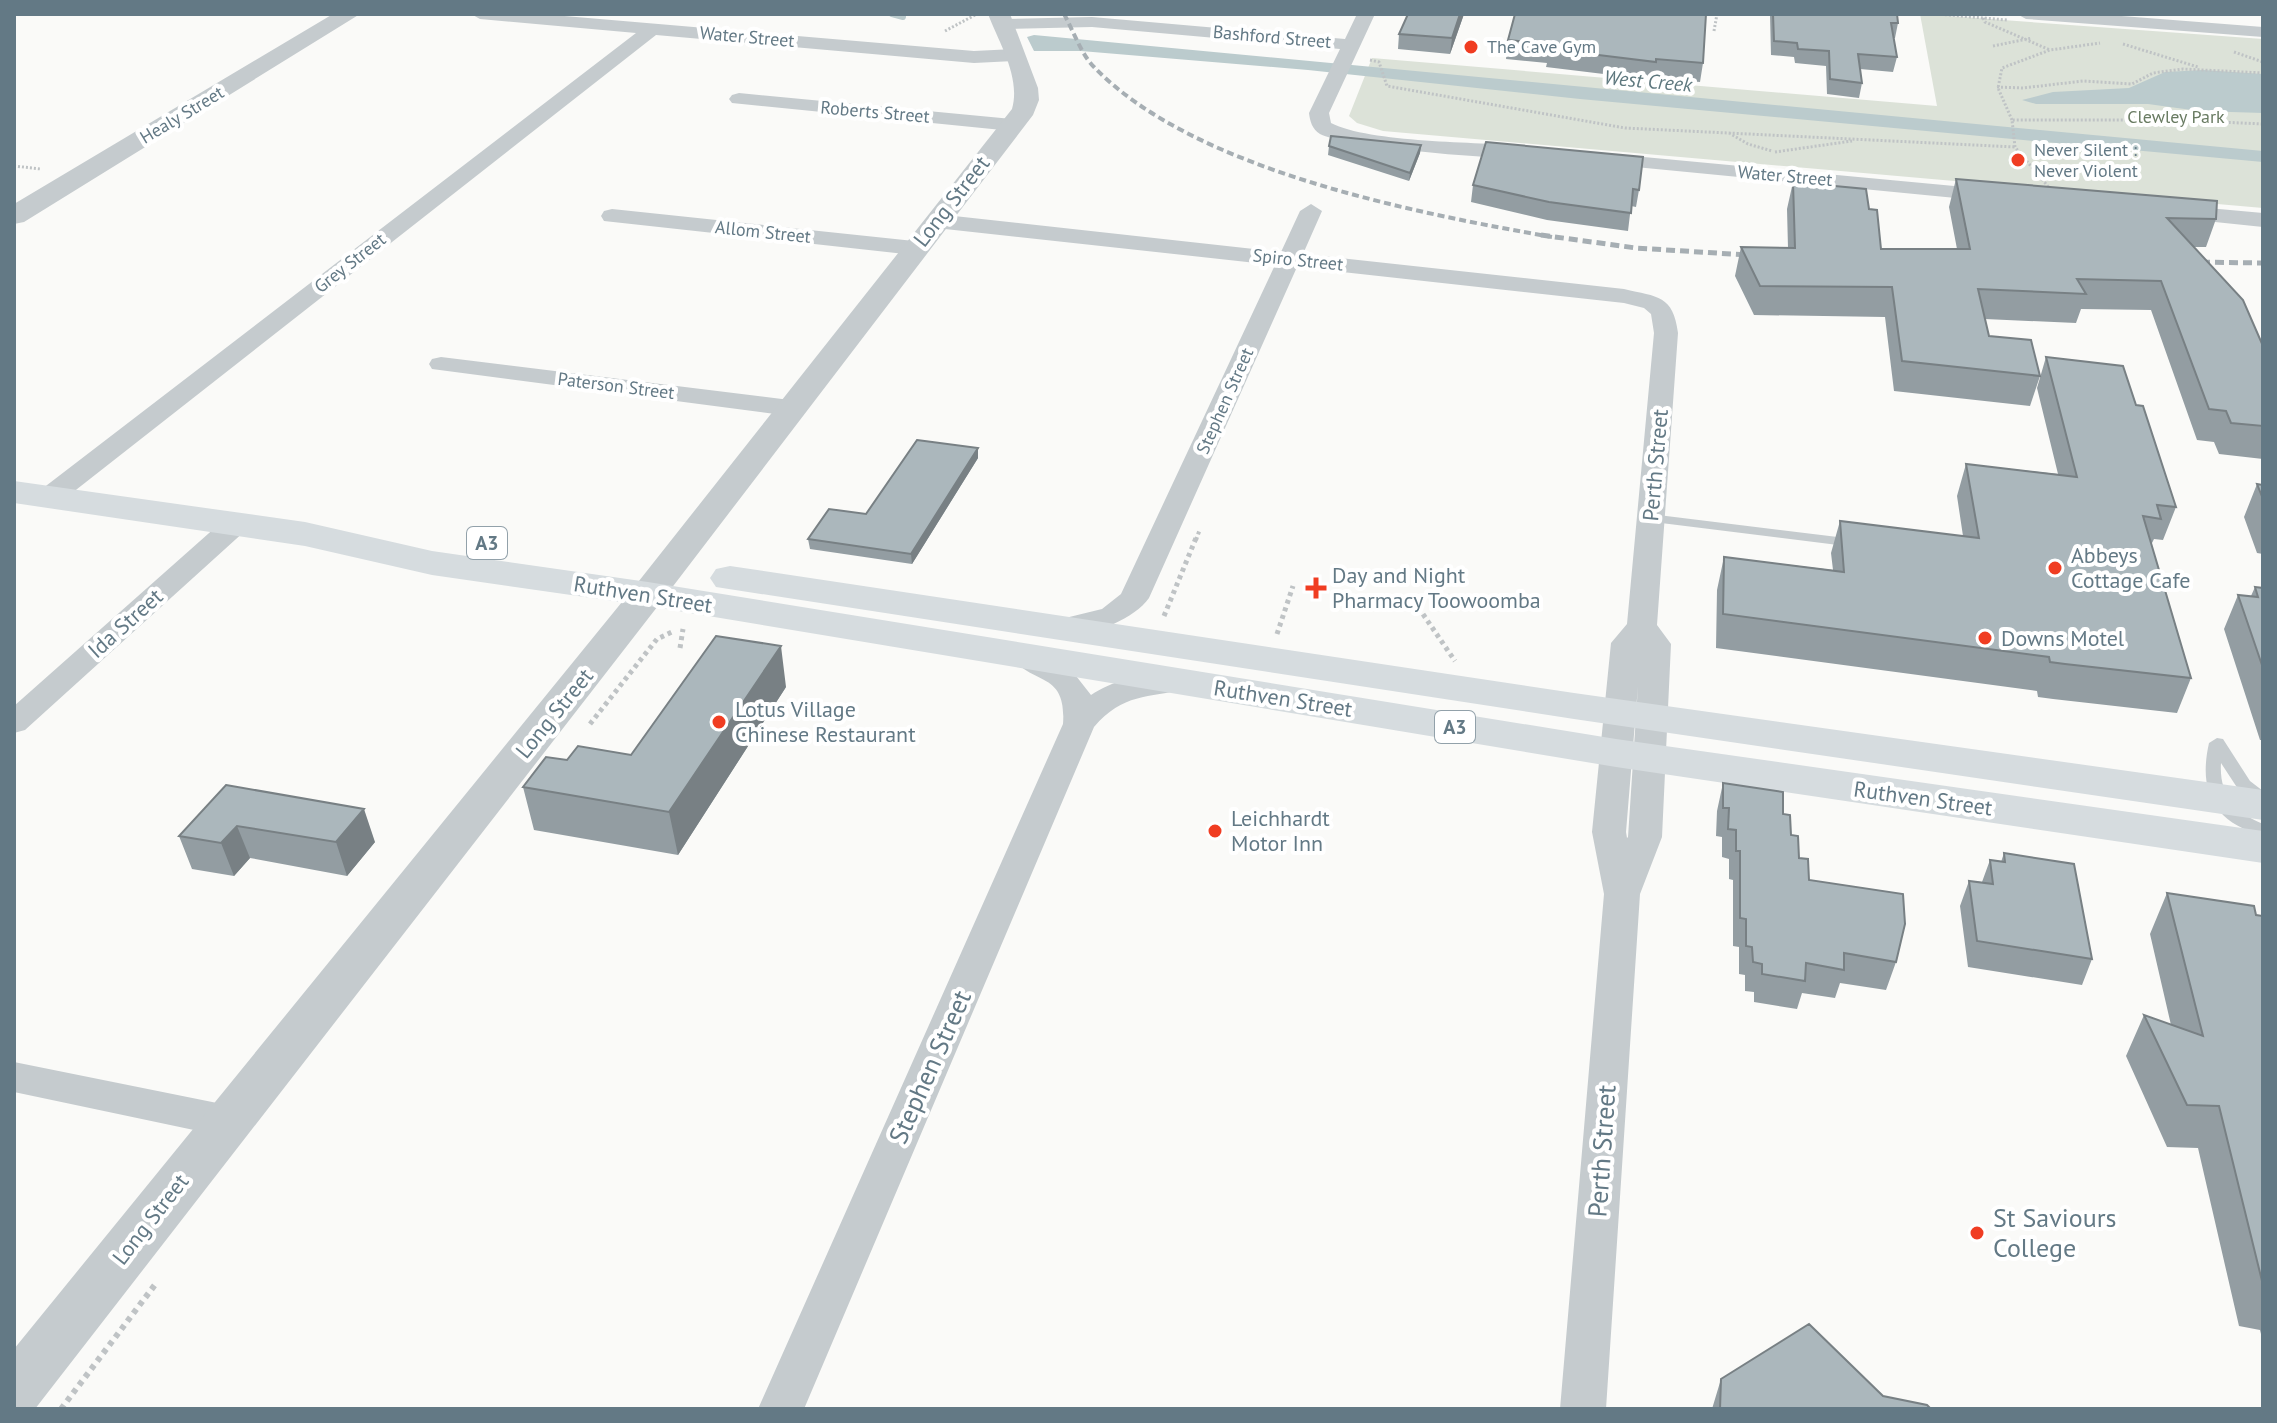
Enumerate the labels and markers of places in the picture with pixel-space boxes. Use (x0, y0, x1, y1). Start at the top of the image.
place label: The Cave Gym (1487, 35, 1596, 58)
marker: The Cave Gym (1462, 38, 1480, 56)
place label: Never Silent : Never Violent (2034, 138, 2138, 182)
marker: Never Silent : Never Violent (2009, 151, 2027, 169)
place label: Abbeys Cottage Cafe (2071, 541, 2190, 594)
marker: Abbeys Cottage Cafe (2046, 559, 2064, 577)
place label: Day and Night Pharmacy Toowoomba (1332, 561, 1541, 614)
marker: Day and Night Pharmacy Toowoomba (1307, 579, 1325, 597)
place label: Downs Motel (2001, 624, 2125, 652)
marker: Downs Motel (1976, 629, 1994, 647)
place label: Lotus Village Chinese Restaurant (735, 695, 916, 748)
marker: Lotus Village Chinese Restaurant (710, 713, 728, 731)
place label: Leichhardt Motor Inn (1231, 804, 1330, 857)
marker: Leichhardt Motor Inn (1206, 822, 1224, 840)
place label: St Saviours College (1993, 1201, 2117, 1264)
marker: St Saviours College (1968, 1224, 1986, 1242)

